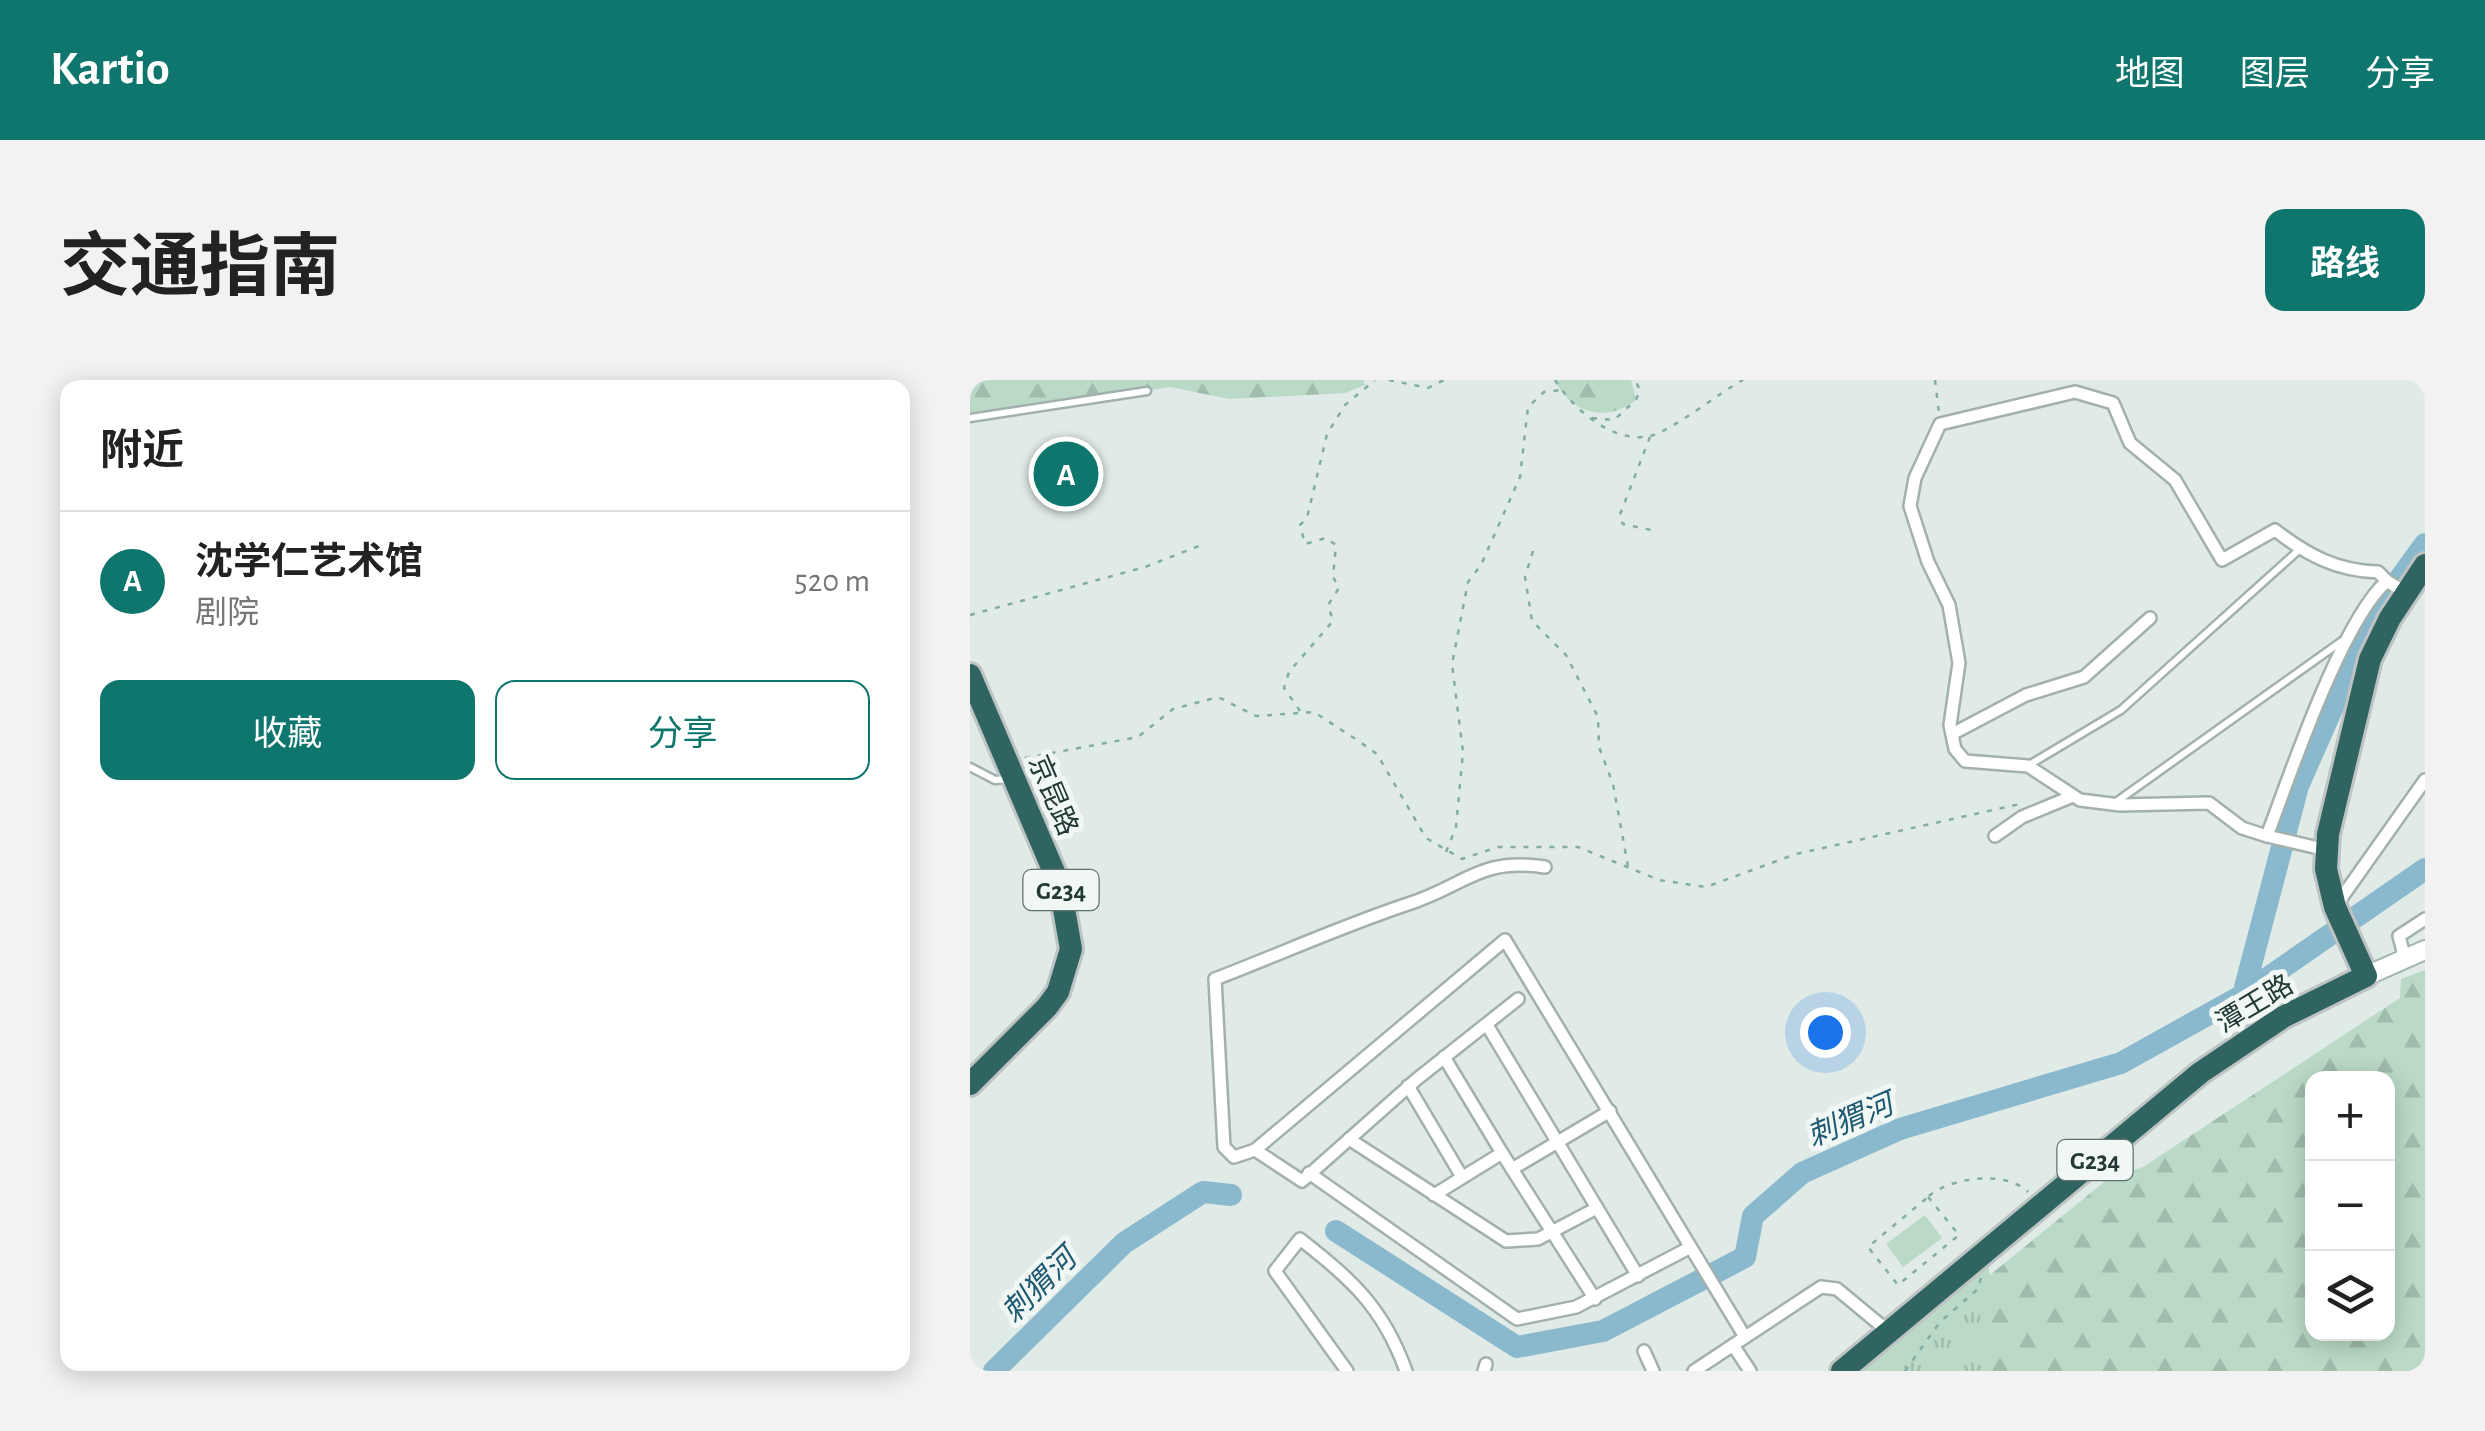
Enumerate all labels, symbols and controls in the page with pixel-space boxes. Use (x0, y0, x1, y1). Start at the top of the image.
text: Kartio (50, 46, 170, 94)
text: 地图 (2115, 57, 2185, 92)
text: 图层 (2240, 57, 2310, 92)
text: 分享 (2365, 57, 2435, 92)
button: 路线 (2265, 209, 2425, 311)
text: 交通指南 (60, 234, 340, 304)
text: 附近 (100, 430, 184, 472)
pin: A (1034, 436, 1098, 512)
text: 沈学仁艺术馆 (195, 544, 423, 582)
text: A (123, 565, 142, 597)
text: 520 m (794, 565, 870, 597)
text: 剧院 (195, 597, 259, 629)
button: 收藏 (100, 680, 475, 780)
button: 分享 (495, 680, 870, 780)
street label: 京昆路 (1023, 751, 1083, 840)
road number: G234 (1024, 870, 1098, 910)
street label: 潭王路 (2211, 969, 2298, 1038)
your location (1800, 1007, 1851, 1058)
map controls (2305, 1071, 2395, 1341)
button: + (2305, 1071, 2395, 1161)
water label: 刺猬河 (1802, 1086, 1902, 1152)
road number: G234 (2058, 1140, 2132, 1180)
button: − (2305, 1161, 2395, 1251)
water label: 刺猬河 (996, 1238, 1086, 1328)
button: layers (2305, 1251, 2395, 1341)

